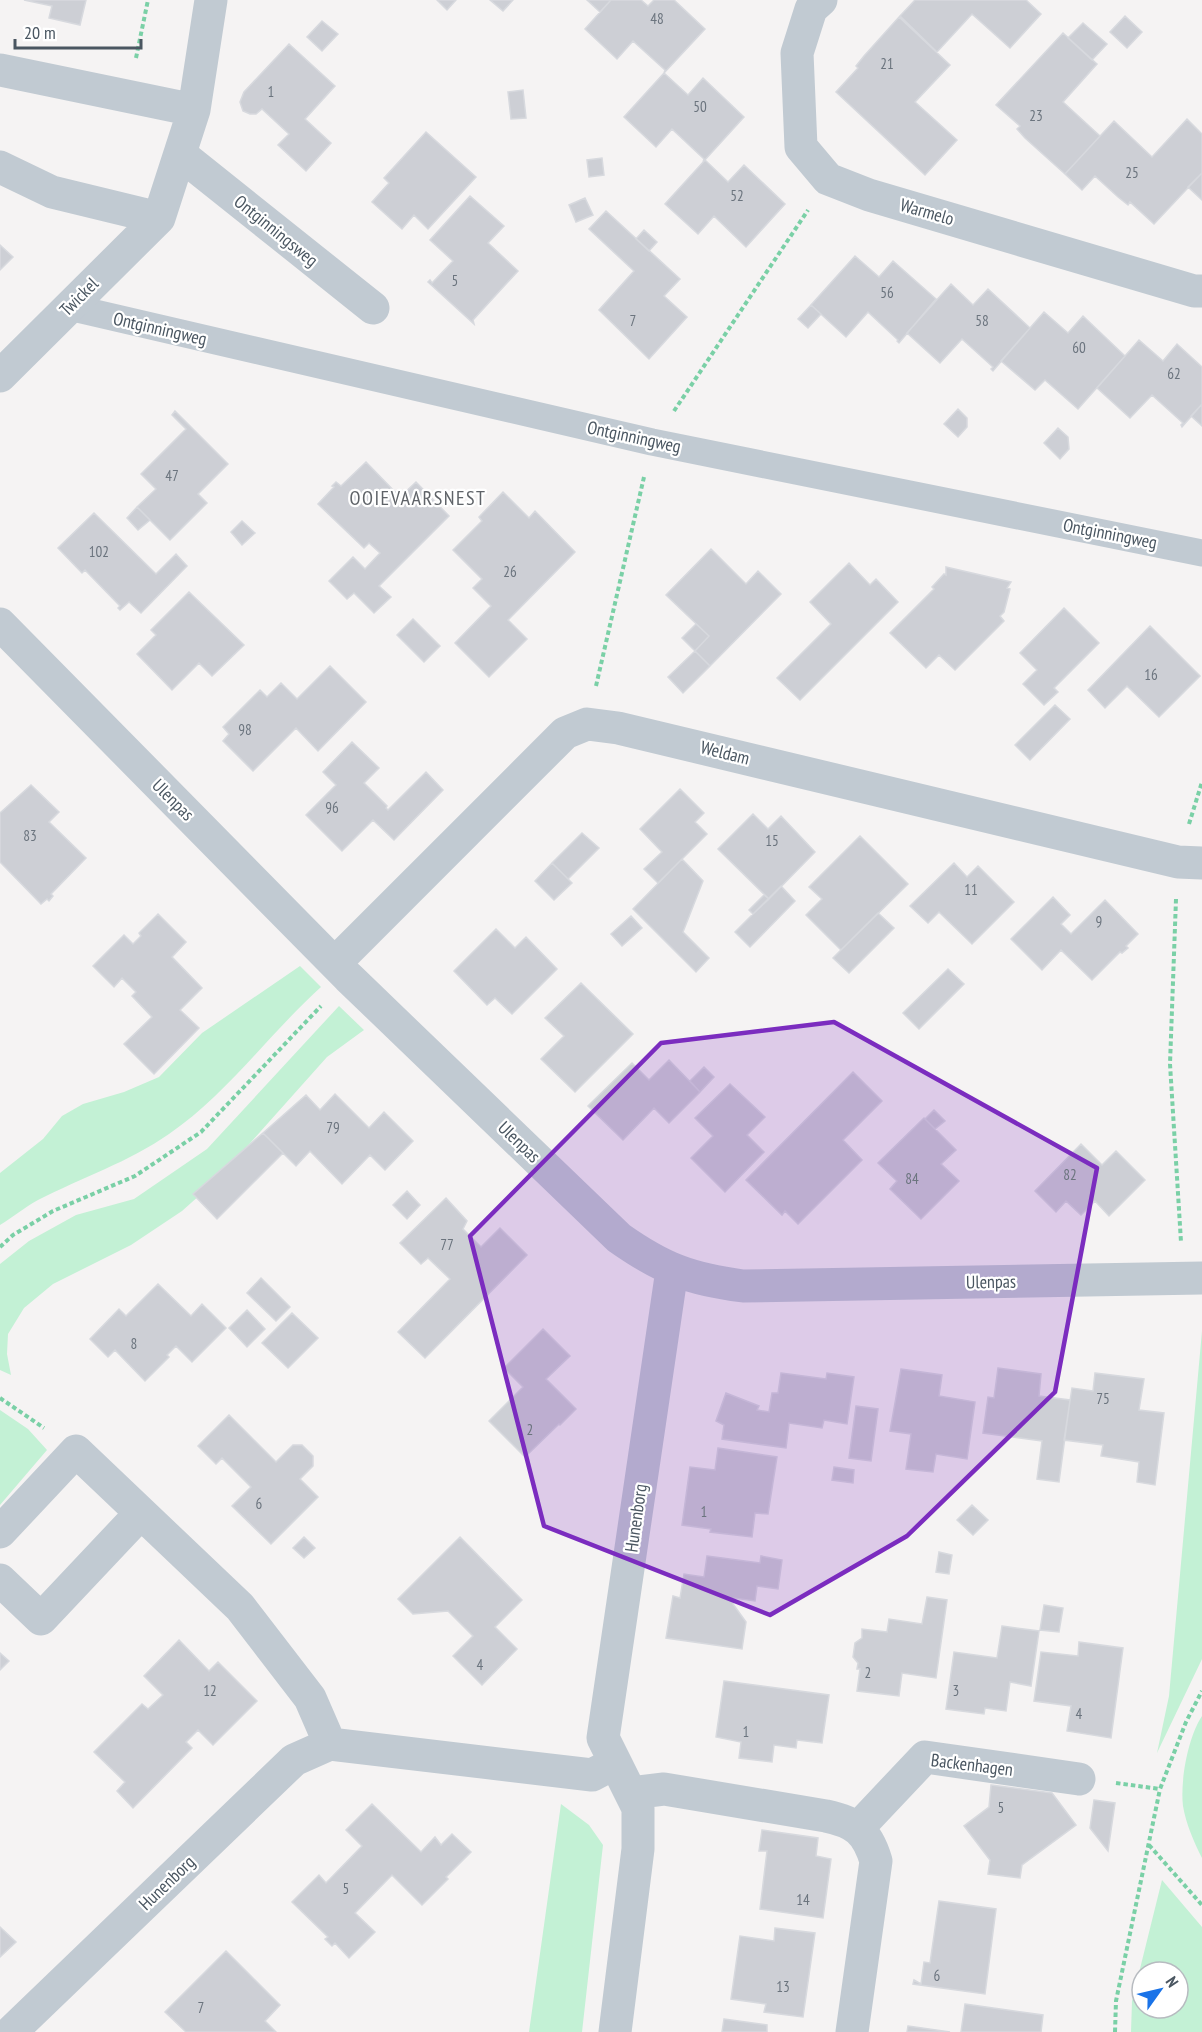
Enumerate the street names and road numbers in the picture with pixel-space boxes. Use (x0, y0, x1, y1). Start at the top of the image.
street label: Ontginningsweg (230, 190, 323, 271)
street label: Warmelo (898, 193, 957, 230)
street label: Twickel (54, 272, 103, 321)
street label: Ontginningweg (111, 307, 209, 350)
street label: Ontginningweg (585, 415, 683, 458)
street label: Ontginningweg (1061, 513, 1159, 554)
street label: Weldam (698, 735, 752, 770)
street label: Ulenpas (148, 774, 199, 825)
street label: Ulenpas (493, 1116, 545, 1167)
street label: Ulenpas (966, 1270, 1016, 1293)
street label: Hunenborg (619, 1482, 652, 1554)
street label: Backenhagen (930, 1748, 1014, 1781)
street label: Hunenborg (134, 1850, 199, 1915)

